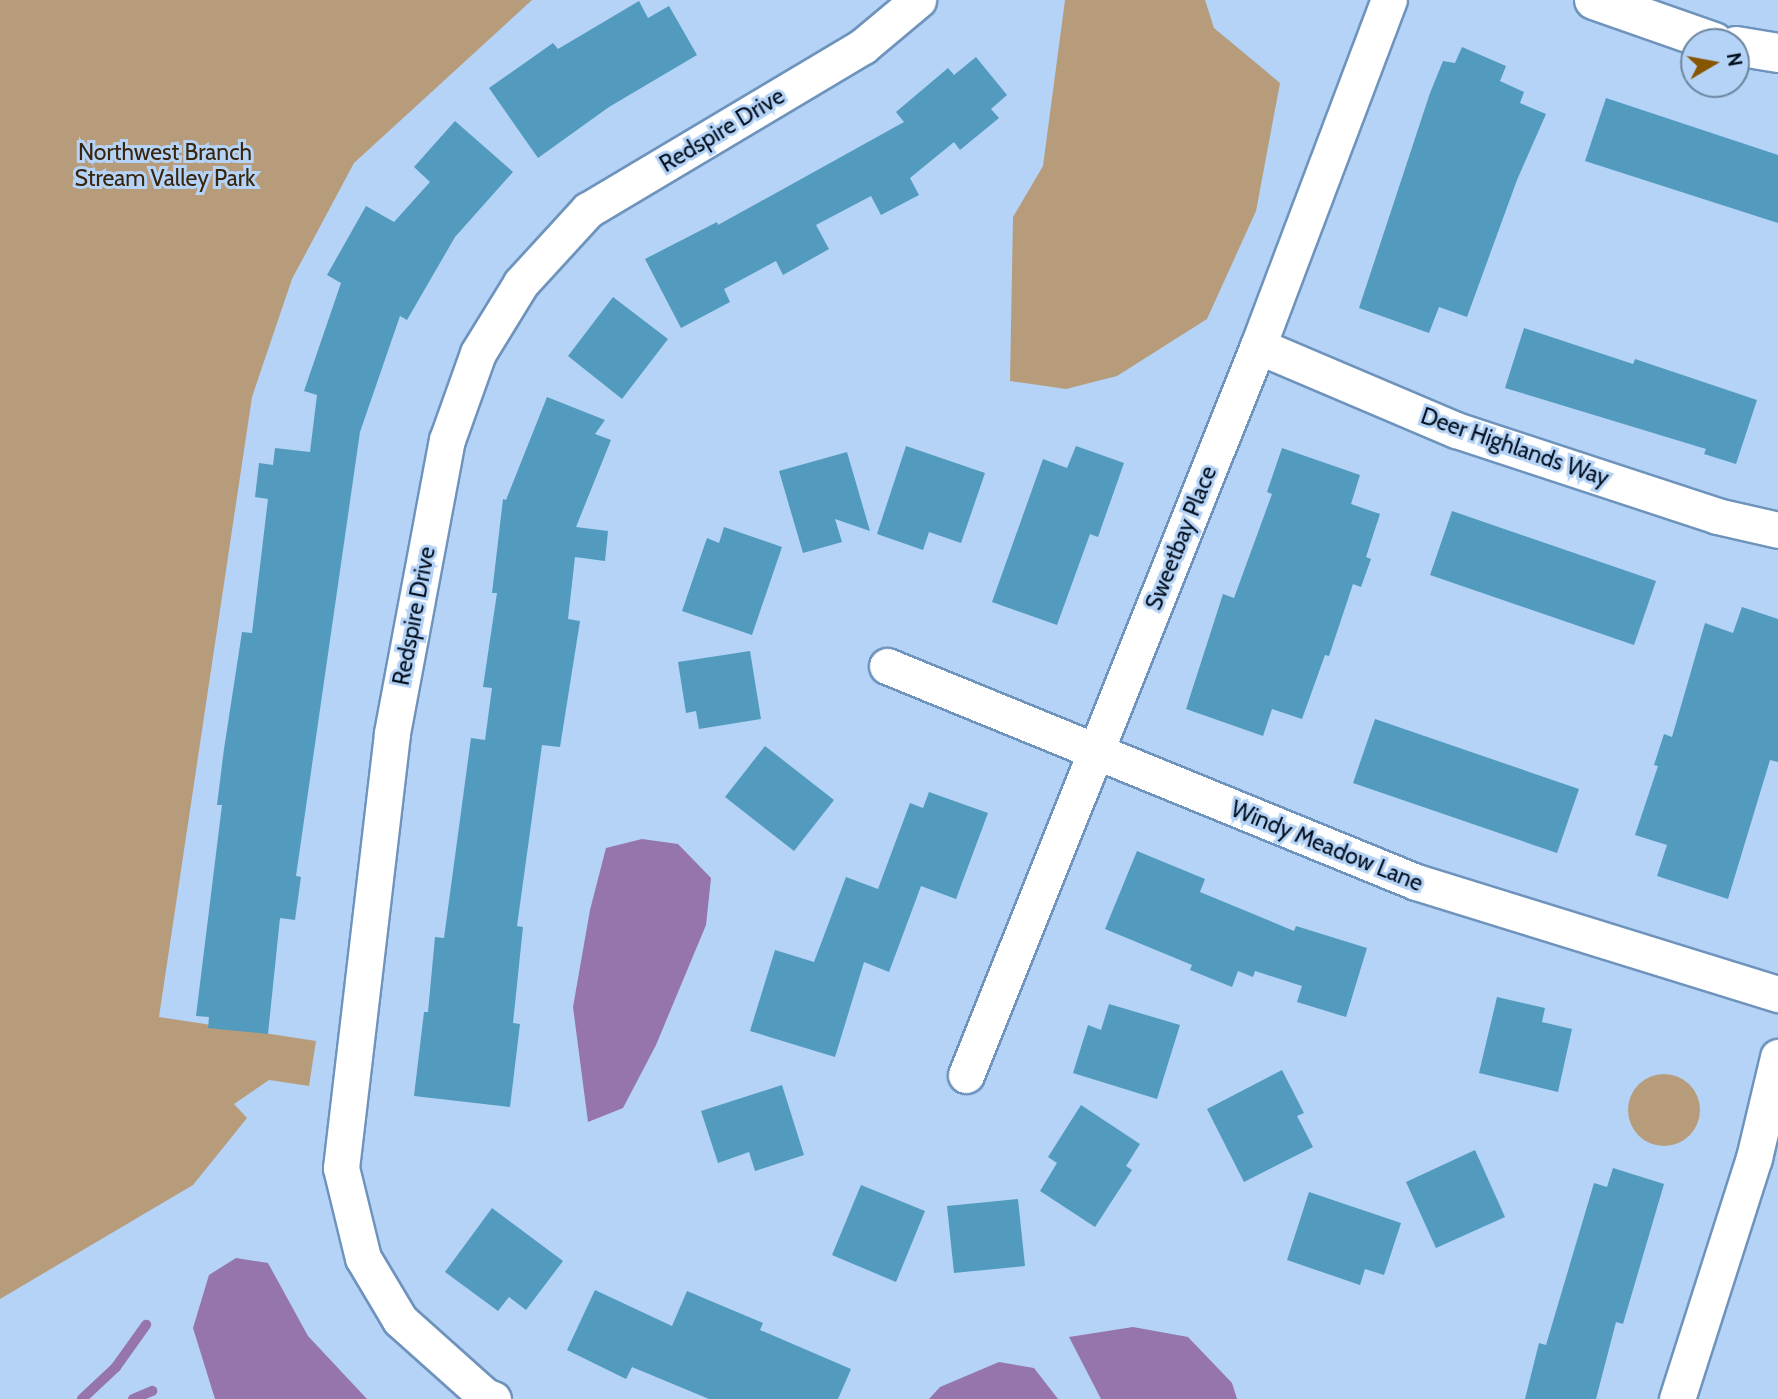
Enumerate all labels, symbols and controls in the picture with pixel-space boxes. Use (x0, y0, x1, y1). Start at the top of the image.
north arrow (1680, 28, 1750, 98)
text: N (1722, 51, 1747, 68)
street label: Redspire Drive (655, 82, 789, 178)
park label: Northwest Branch Stream Valley Park (75, 138, 255, 192)
street label: Deer Highlands Way (1417, 402, 1613, 492)
street label: Sweetbay Place (1140, 462, 1222, 614)
street label: Redspire Drive (387, 544, 441, 688)
street label: Windy Meadow Lane (1227, 795, 1427, 897)

